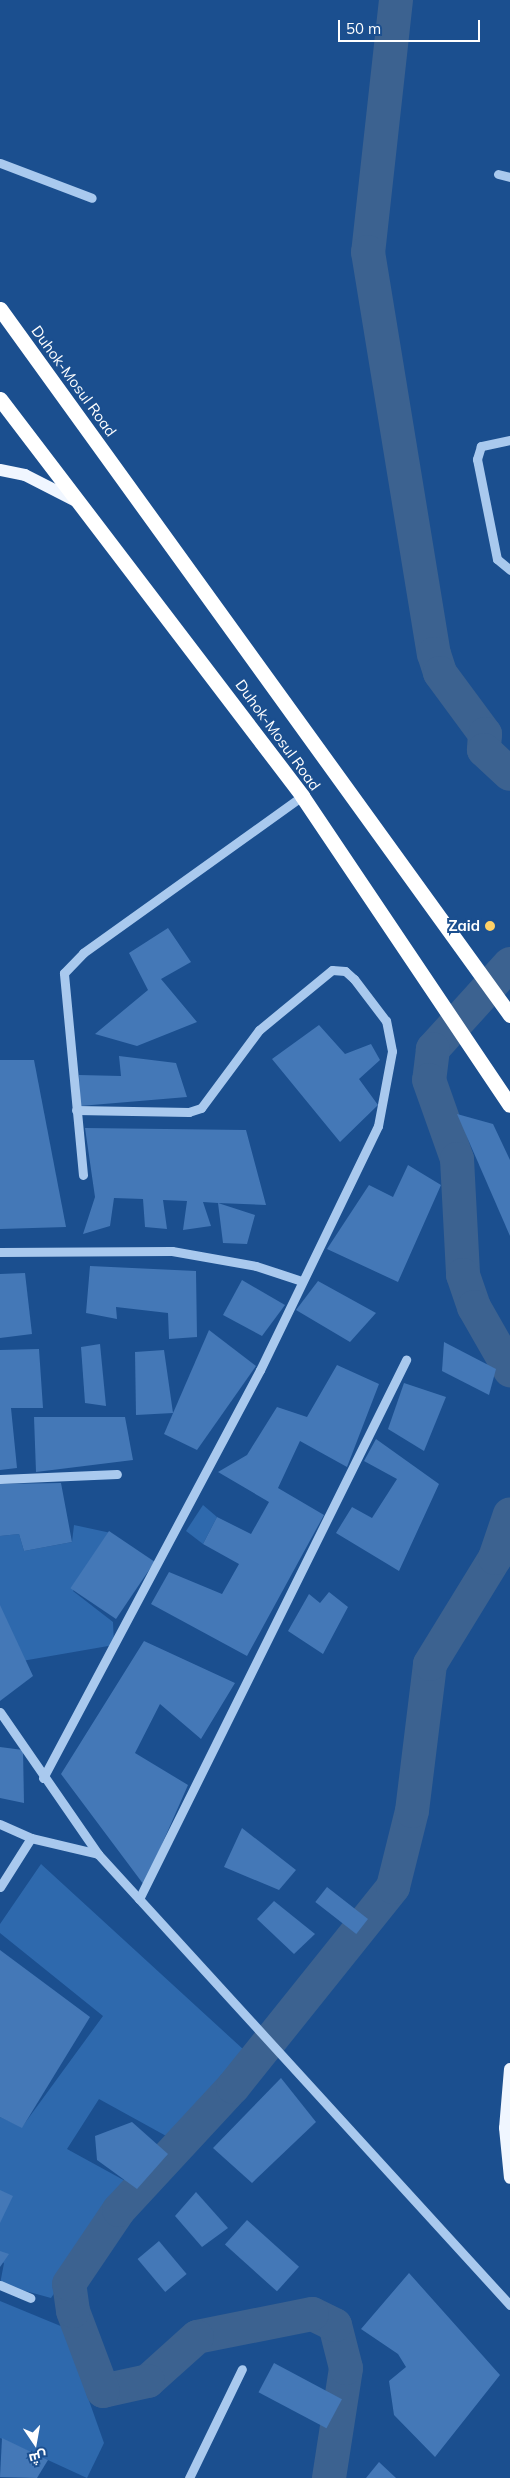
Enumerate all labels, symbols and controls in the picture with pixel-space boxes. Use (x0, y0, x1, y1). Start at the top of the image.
scale bar (340, 10, 482, 42)
text: 50 m (346, 19, 381, 38)
street label: Duhok-Mosul Road (28, 322, 120, 440)
street label: Duhok-Mosul Road (232, 676, 324, 794)
place label: Zaid (449, 917, 480, 935)
marker: Zaid (484, 920, 496, 932)
north arrow (10, 2418, 60, 2468)
text: ش (27, 2447, 49, 2468)

